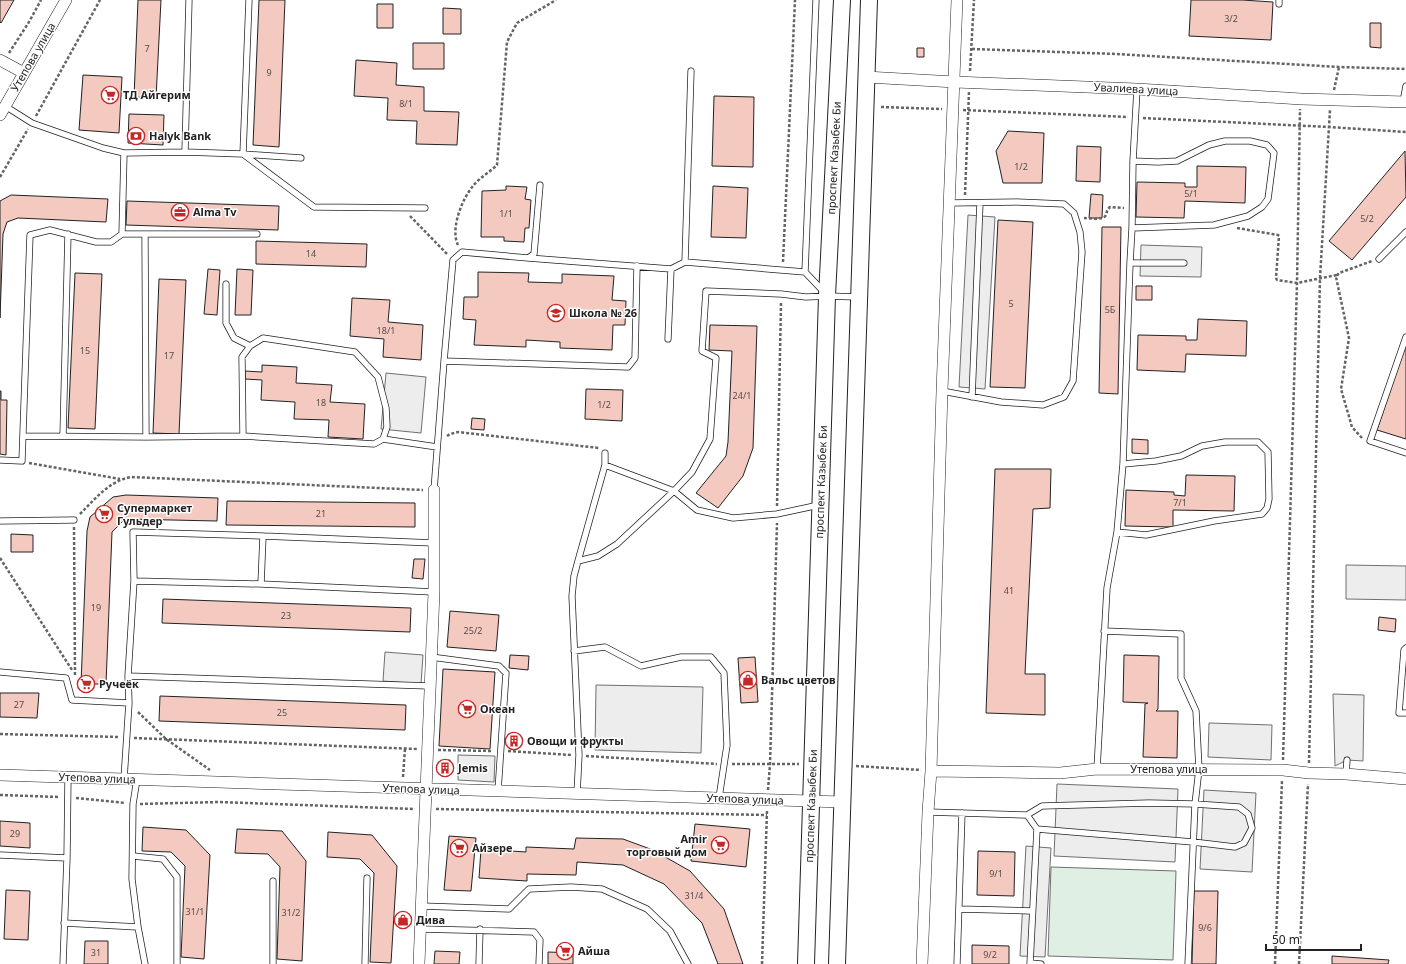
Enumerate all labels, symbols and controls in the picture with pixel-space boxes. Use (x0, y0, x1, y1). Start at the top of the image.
house number: 3/2 (1224, 12, 1238, 25)
street label: Утепова улица (7, 19, 58, 94)
house number: 7 (144, 42, 150, 55)
house number: 9 (266, 66, 272, 79)
street label: Увалиева улица (1093, 79, 1179, 98)
supermarket icon: ТД Айгерим (100, 85, 120, 105)
place label: ТД Айгерим (123, 87, 191, 102)
house number: 8/1 (399, 97, 413, 110)
street label: проспект Казыбек Би (823, 101, 844, 215)
bank icon: Halyk Bank (126, 126, 146, 146)
place label: Halyk Bank (149, 128, 211, 143)
house number: 1/2 (1014, 160, 1028, 173)
house number: 5/1 (1184, 187, 1198, 200)
office icon: Alma Tv (170, 202, 190, 222)
place label: Alma Tv (193, 204, 237, 219)
house number: 1/1 (499, 207, 513, 220)
house number: 5/2 (1360, 212, 1374, 225)
house number: 14 (306, 247, 316, 260)
house number: 5 (1008, 297, 1014, 310)
school or university icon: Школа № 26 (546, 303, 566, 323)
house number: 5Б (1105, 303, 1116, 316)
place label: Школа № 26 (569, 305, 637, 320)
house number: 18/1 (377, 324, 395, 337)
house number: 15 (80, 344, 90, 357)
house number: 17 (164, 349, 174, 362)
house number: 24/1 (733, 389, 751, 402)
house number: 18 (316, 396, 326, 409)
house number: 1/2 (597, 398, 611, 411)
street label: проспект Казыбек Би (811, 425, 830, 539)
house number: 7/1 (1173, 496, 1187, 509)
place label: Супермаркет Гульдер (117, 500, 193, 528)
supermarket icon: Супермаркет Гульдер (94, 504, 114, 524)
house number: 21 (316, 507, 326, 520)
house number: 41 (1004, 584, 1014, 597)
house number: 19 (91, 601, 101, 614)
house number: 23 (281, 609, 291, 622)
house number: 25/2 (464, 624, 482, 637)
shop icon: Вальс цветов (738, 670, 758, 690)
place label: Вальс цветов (761, 672, 836, 687)
supermarket icon: Ручеёк (76, 674, 96, 694)
place label: Ручеёк (99, 676, 139, 691)
house number: 27 (14, 698, 24, 711)
supermarket icon: Океан (457, 699, 477, 719)
place label: Океан (480, 701, 515, 716)
house number: 25 (277, 706, 287, 719)
building icon: Овощи и фрукты (504, 731, 524, 751)
place label: Овощи и фрукты (527, 733, 624, 748)
street label: проспект Казыбек Би (801, 749, 820, 863)
building icon: Jemis (435, 758, 455, 778)
place label: Jemis (457, 760, 488, 775)
street label: Утепова улица (1130, 761, 1208, 776)
street label: Утепова улица (58, 769, 136, 786)
street label: Утепова улица (382, 780, 460, 797)
street label: Утепова улица (706, 790, 784, 807)
house number: 29 (10, 827, 20, 840)
place label: Amir торговый дом (627, 831, 707, 859)
supermarket icon: Amir торговый дом (710, 835, 730, 855)
supermarket icon: Айзере (449, 838, 469, 858)
place label: Айзере (472, 840, 513, 855)
house number: 9/1 (989, 867, 1003, 880)
house number: 31/4 (685, 889, 703, 902)
house number: 31/1 (186, 905, 204, 918)
house number: 31/2 (282, 906, 300, 919)
shop icon: Дива (393, 910, 413, 930)
place label: Дива (416, 912, 445, 927)
house number: 9/6 (1198, 921, 1212, 934)
scale bar (1266, 926, 1361, 952)
text: 50 m (1272, 931, 1300, 948)
supermarket icon: Айша (555, 941, 575, 961)
place label: Айша (578, 943, 610, 958)
house number: 31 (91, 946, 101, 959)
house number: 9/2 (983, 948, 997, 961)

